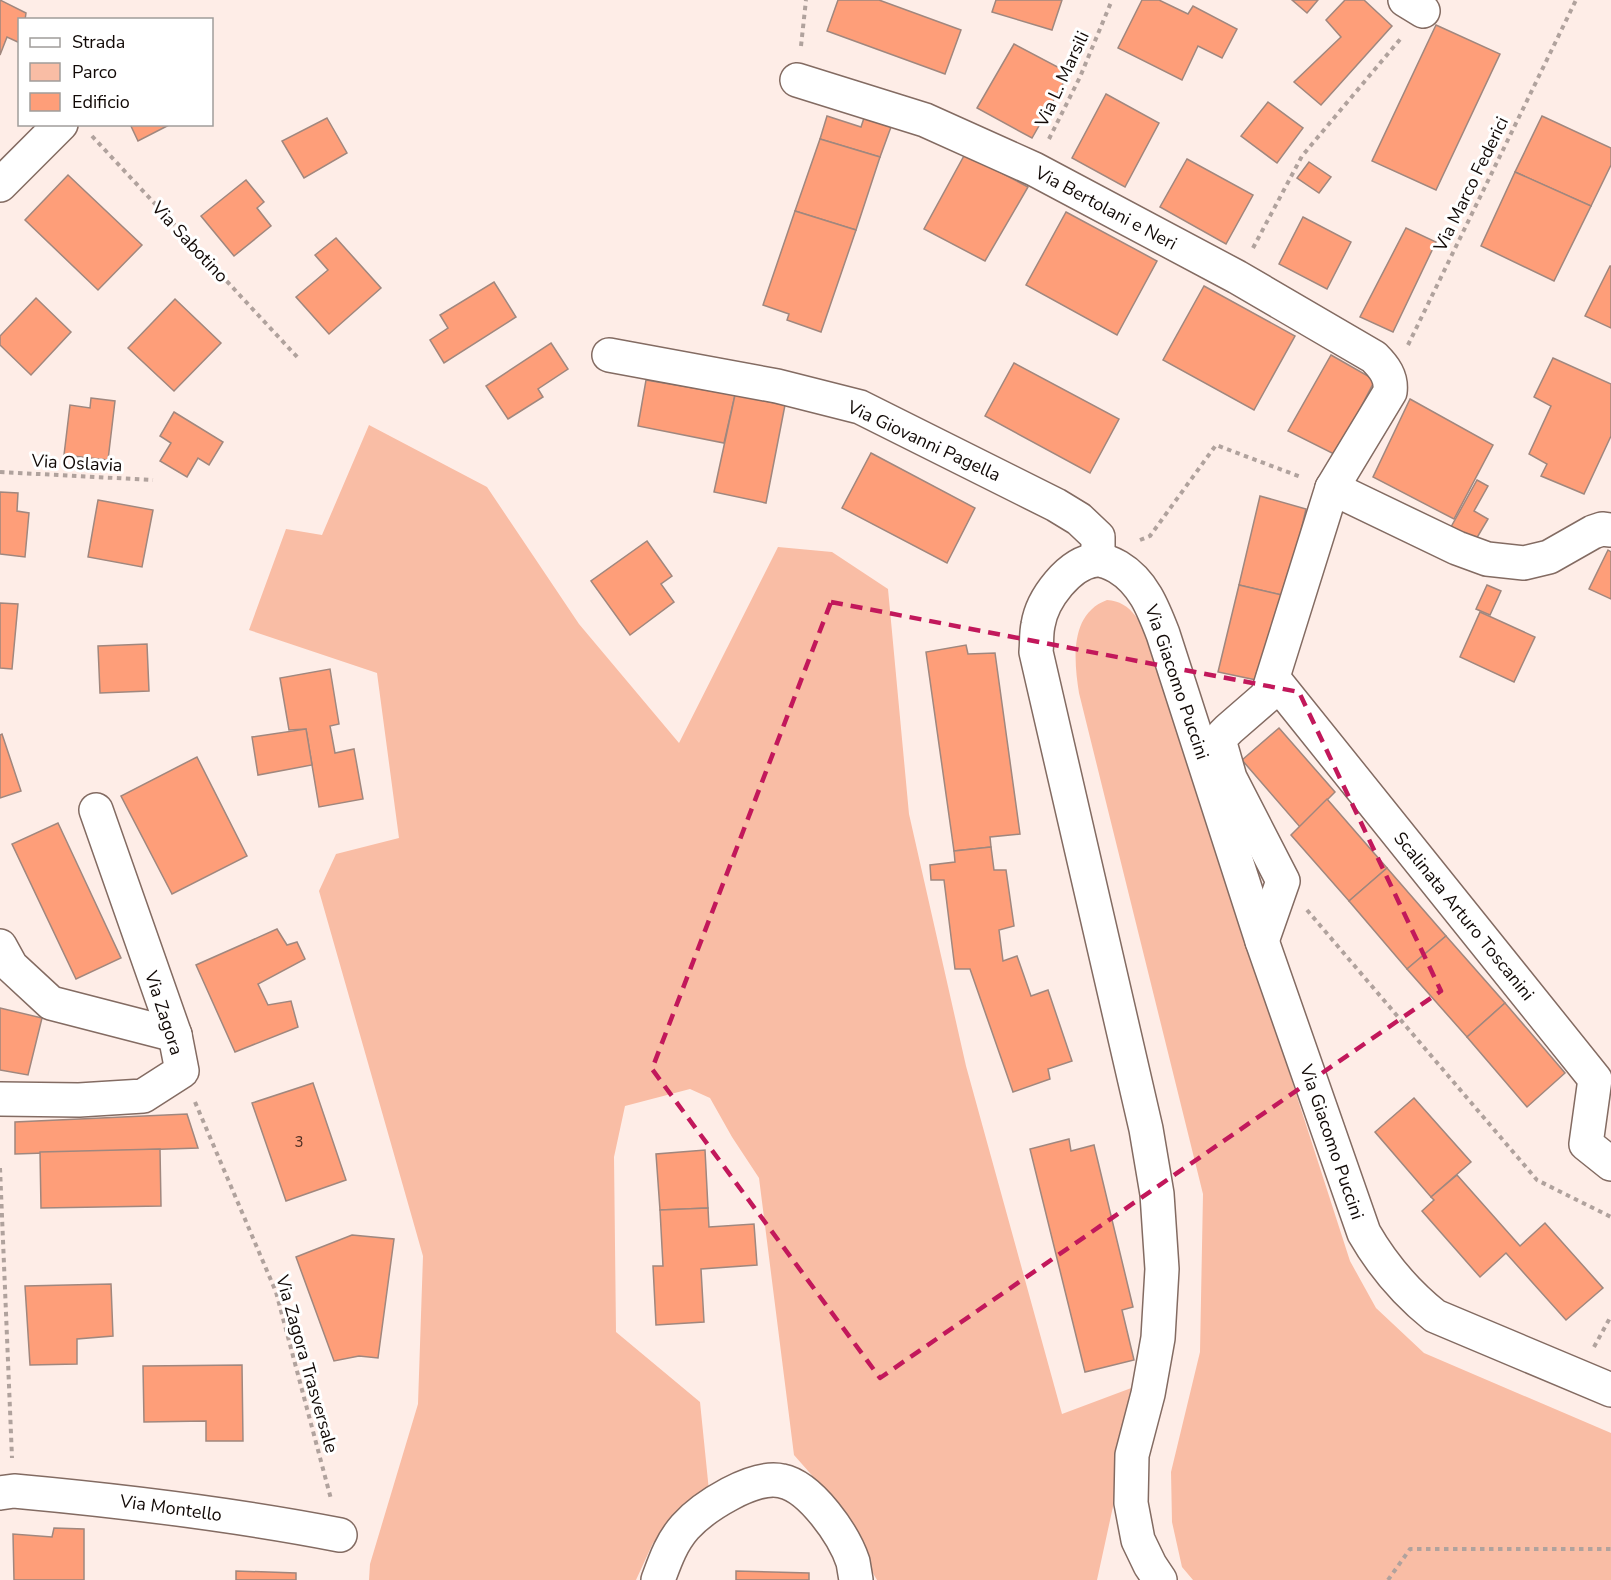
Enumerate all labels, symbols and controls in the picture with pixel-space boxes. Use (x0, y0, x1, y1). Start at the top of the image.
legend (18, 18, 213, 126)
street label: Via L. Marsili (1029, 27, 1095, 132)
text: Strada (72, 30, 125, 54)
text: Parco (72, 60, 117, 84)
text: Edificio (72, 90, 130, 114)
street label: Via Marco Federici (1428, 113, 1514, 256)
street label: Via Bertolani e Neri (1030, 160, 1181, 256)
street label: Via Sabotino (146, 196, 234, 288)
street label: Via Giovanni Pagella (843, 395, 1005, 487)
street label: Via Oslavia (30, 449, 123, 477)
street label: Via Giacomo Puccini (1139, 600, 1215, 763)
street label: Scalinata Arturo Toscanini (1388, 827, 1540, 1005)
street label: Via Zagora (139, 967, 189, 1058)
street label: Via Giacomo Puccini (1294, 1060, 1370, 1223)
house number: 3 (294, 1132, 304, 1152)
street label: Via Zagora Trasversale (270, 1271, 344, 1456)
street label: Via Montello (117, 1489, 224, 1527)

